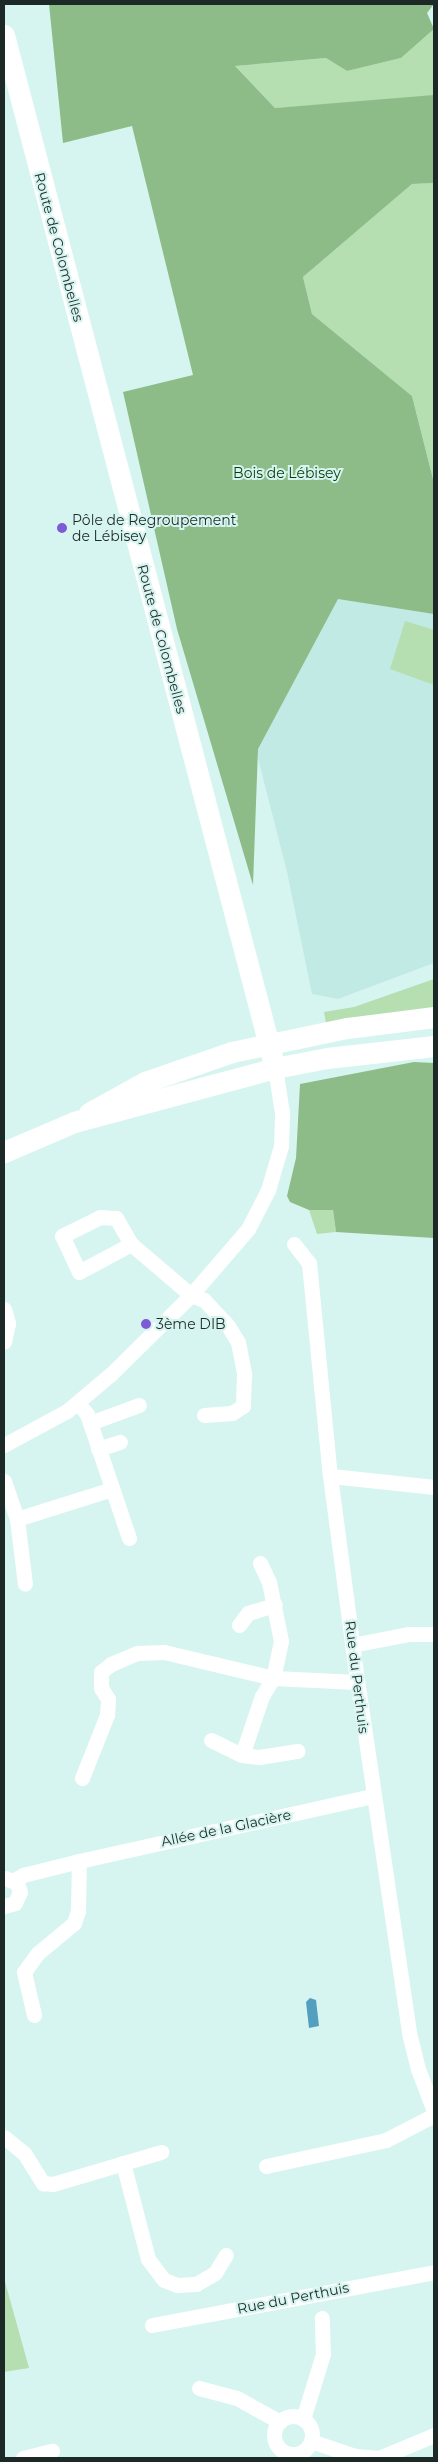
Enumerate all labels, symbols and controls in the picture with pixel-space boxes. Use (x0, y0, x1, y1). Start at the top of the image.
street label: Route de Colombelles (31, 170, 87, 324)
park label: Bois de Lébisey (233, 465, 341, 481)
place label: Pôle de Regroupement de Lébisey (72, 512, 236, 544)
marker: Pôle de Regroupement de Lébisey (56, 522, 68, 534)
street label: Route de Colombelles (134, 562, 190, 716)
place label: 3ème DIB (156, 1316, 226, 1332)
marker: 3ème DIB (140, 1318, 152, 1330)
street label: Rue du Perthuis (342, 1620, 372, 1734)
street label: Allée de la Glacière (160, 1806, 292, 1850)
street label: Rue du Perthuis (236, 2279, 350, 2317)

